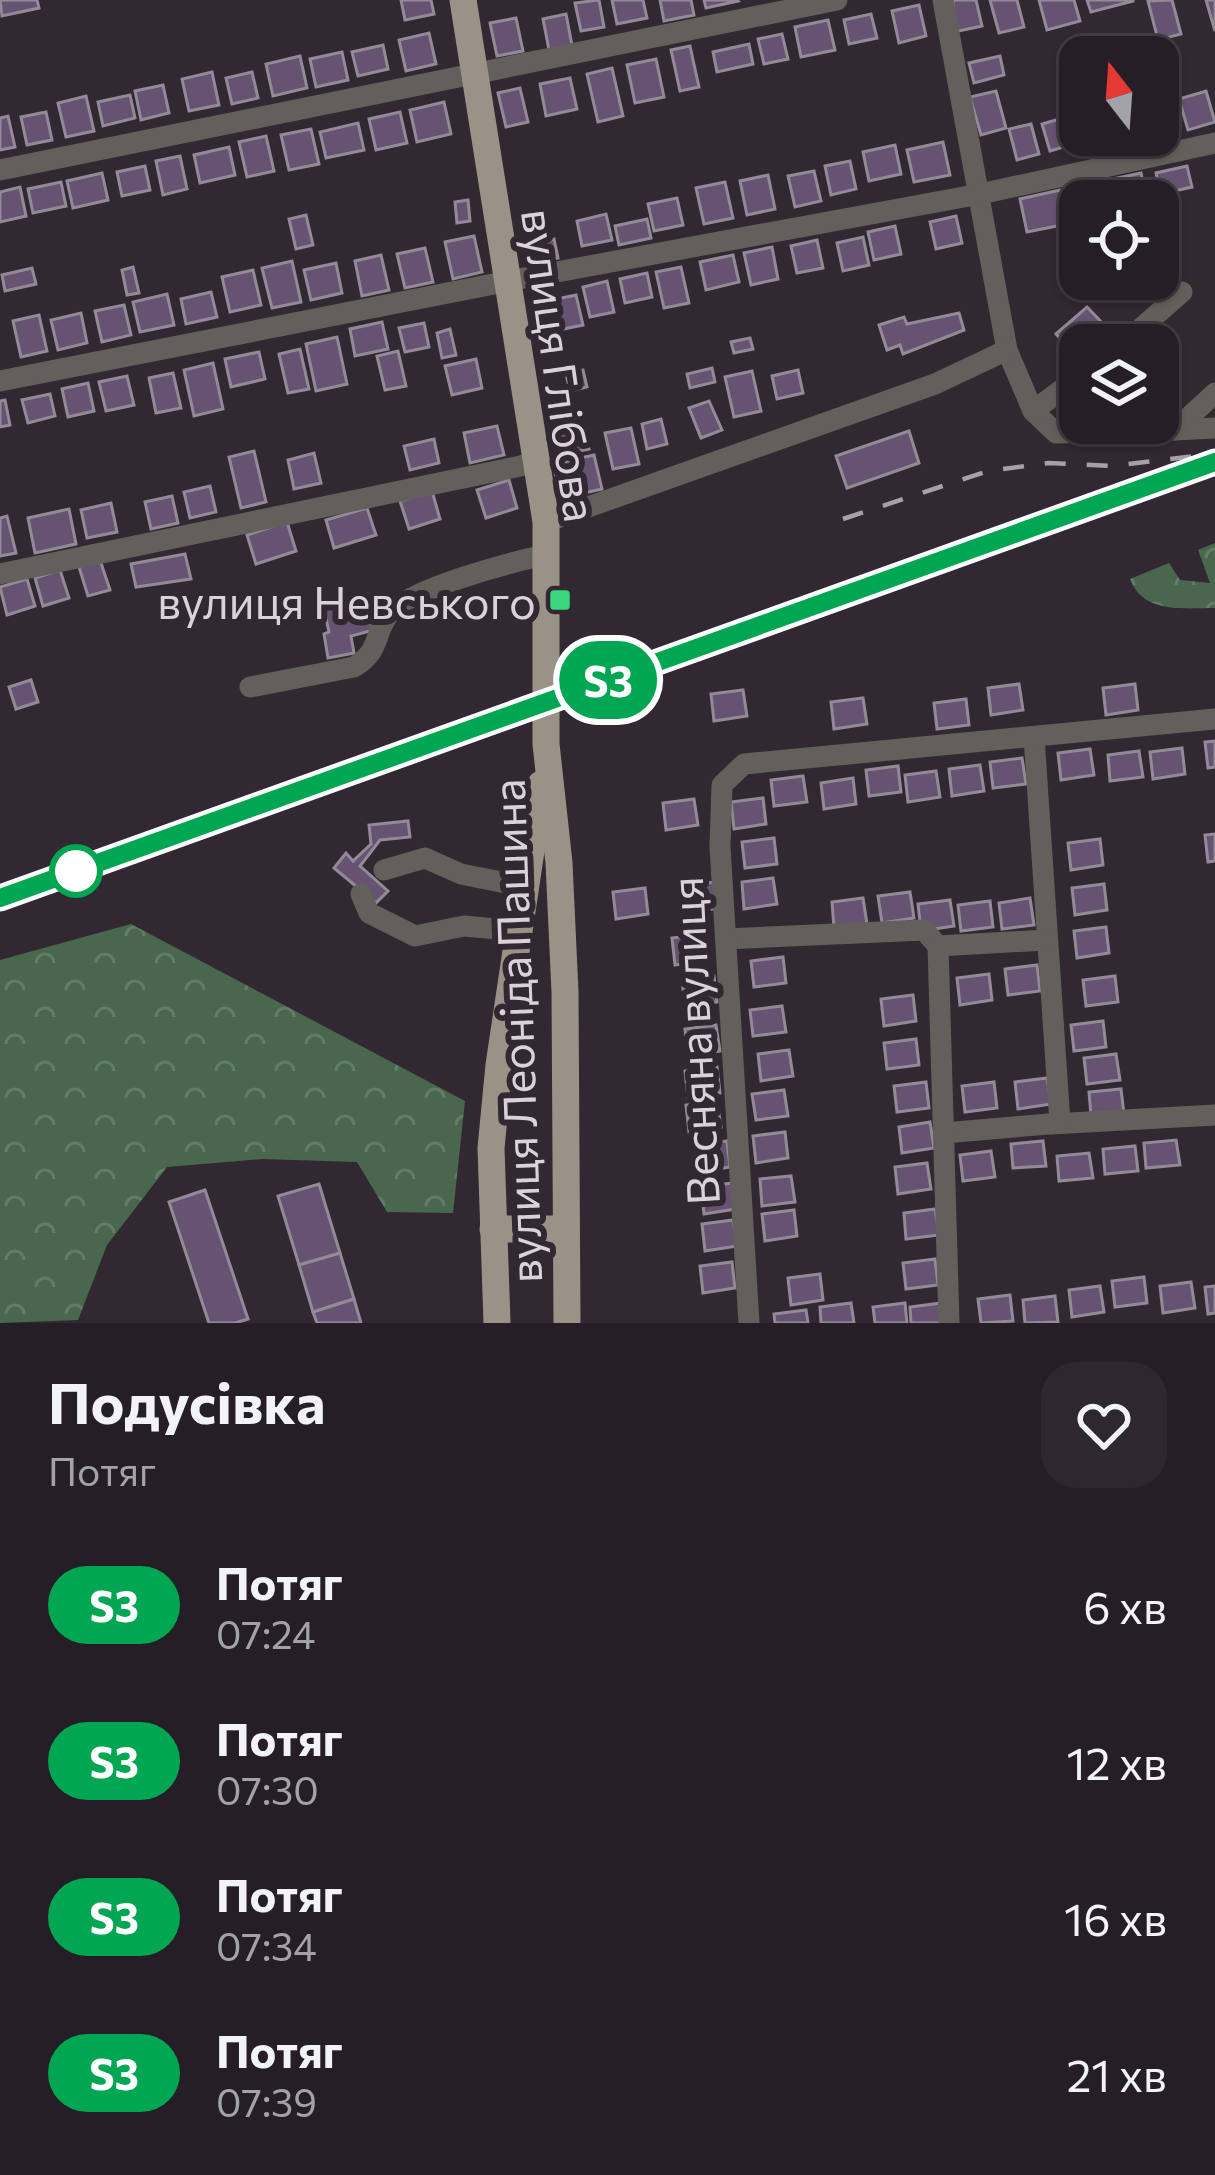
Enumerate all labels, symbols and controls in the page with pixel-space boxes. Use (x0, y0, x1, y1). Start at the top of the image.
north arrow (1059, 36, 1179, 156)
map controls (1059, 36, 1179, 444)
button: locate (1059, 180, 1179, 300)
street label: вулиця Глібова (512, 205, 610, 525)
button: layers (1059, 324, 1179, 444)
place label: вулиця Невського (157, 573, 536, 628)
marker: вулиця Невського (547, 587, 573, 613)
line badge: S3 (554, 641, 662, 719)
text: S3 (583, 654, 633, 706)
street label: вулиця Леоніда Пашина (479, 778, 551, 1284)
unlabelled marker (51, 846, 101, 896)
street label: Весняна вулиця (657, 875, 729, 1207)
button: heart (1041, 1362, 1167, 1488)
text: Подусівка (48, 1366, 326, 1436)
text: Потяг (48, 1446, 156, 1494)
text: Потяг (216, 1554, 343, 1609)
text: 6 хв (1083, 1578, 1167, 1633)
text: S3 (89, 1579, 139, 1631)
text: 07:24 (216, 1609, 315, 1657)
text: Потяг (216, 1710, 343, 1765)
text: 12 хв (1066, 1734, 1167, 1789)
text: S3 (89, 1735, 139, 1787)
text: 07:30 (216, 1765, 319, 1813)
text: Потяг (216, 1866, 343, 1921)
text: 16 хв (1064, 1890, 1167, 1945)
text: S3 (89, 1891, 139, 1943)
text: 07:34 (216, 1921, 317, 1969)
text: Потяг (216, 2022, 343, 2077)
text: 21 хв (1066, 2046, 1167, 2101)
text: S3 (89, 2047, 139, 2099)
text: 07:39 (216, 2077, 317, 2125)

